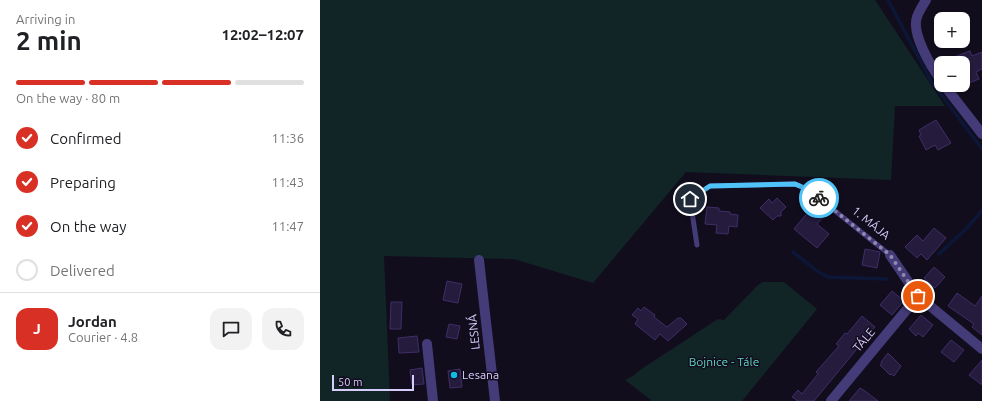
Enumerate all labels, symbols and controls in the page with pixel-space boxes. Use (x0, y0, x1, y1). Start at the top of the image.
text: Arriving in (16, 12, 75, 26)
map controls (934, 12, 970, 92)
button: + (934, 12, 970, 48)
text: 2 min (16, 26, 82, 55)
text: 12:02–12:07 (221, 26, 304, 43)
button: − (934, 56, 970, 92)
text: On the way · 80 m (16, 91, 120, 105)
icon: check (16, 127, 38, 149)
text: Confirmed (50, 130, 122, 147)
text: 11:36 (271, 131, 304, 145)
icon: check (16, 171, 38, 193)
text: Preparing (50, 174, 116, 191)
text: 11:43 (271, 175, 304, 189)
courier (799, 178, 839, 218)
pin (673, 182, 707, 216)
icon: bike (808, 187, 830, 209)
icon: home (679, 188, 701, 210)
street label: 1. MÁJA (850, 203, 893, 242)
icon: check (16, 215, 38, 237)
text: On the way (50, 218, 126, 235)
text: 11:47 (271, 219, 304, 233)
text: Delivered (50, 262, 115, 279)
pin (901, 279, 935, 313)
icon: bag (907, 285, 929, 307)
button: chat (210, 308, 252, 350)
button: phone (262, 308, 304, 350)
text: Jordan (68, 313, 117, 330)
street label: LESNÁ (465, 314, 482, 350)
text: J (33, 320, 41, 337)
street label: TÁLE (850, 325, 877, 354)
text: Courier · 4.8 (68, 330, 138, 344)
park label: Bojnice - Tále (689, 355, 759, 368)
place label: Lesana (462, 368, 499, 381)
marker: Lesana (449, 370, 459, 380)
scale bar (332, 373, 414, 392)
text: 50 m (338, 376, 362, 388)

